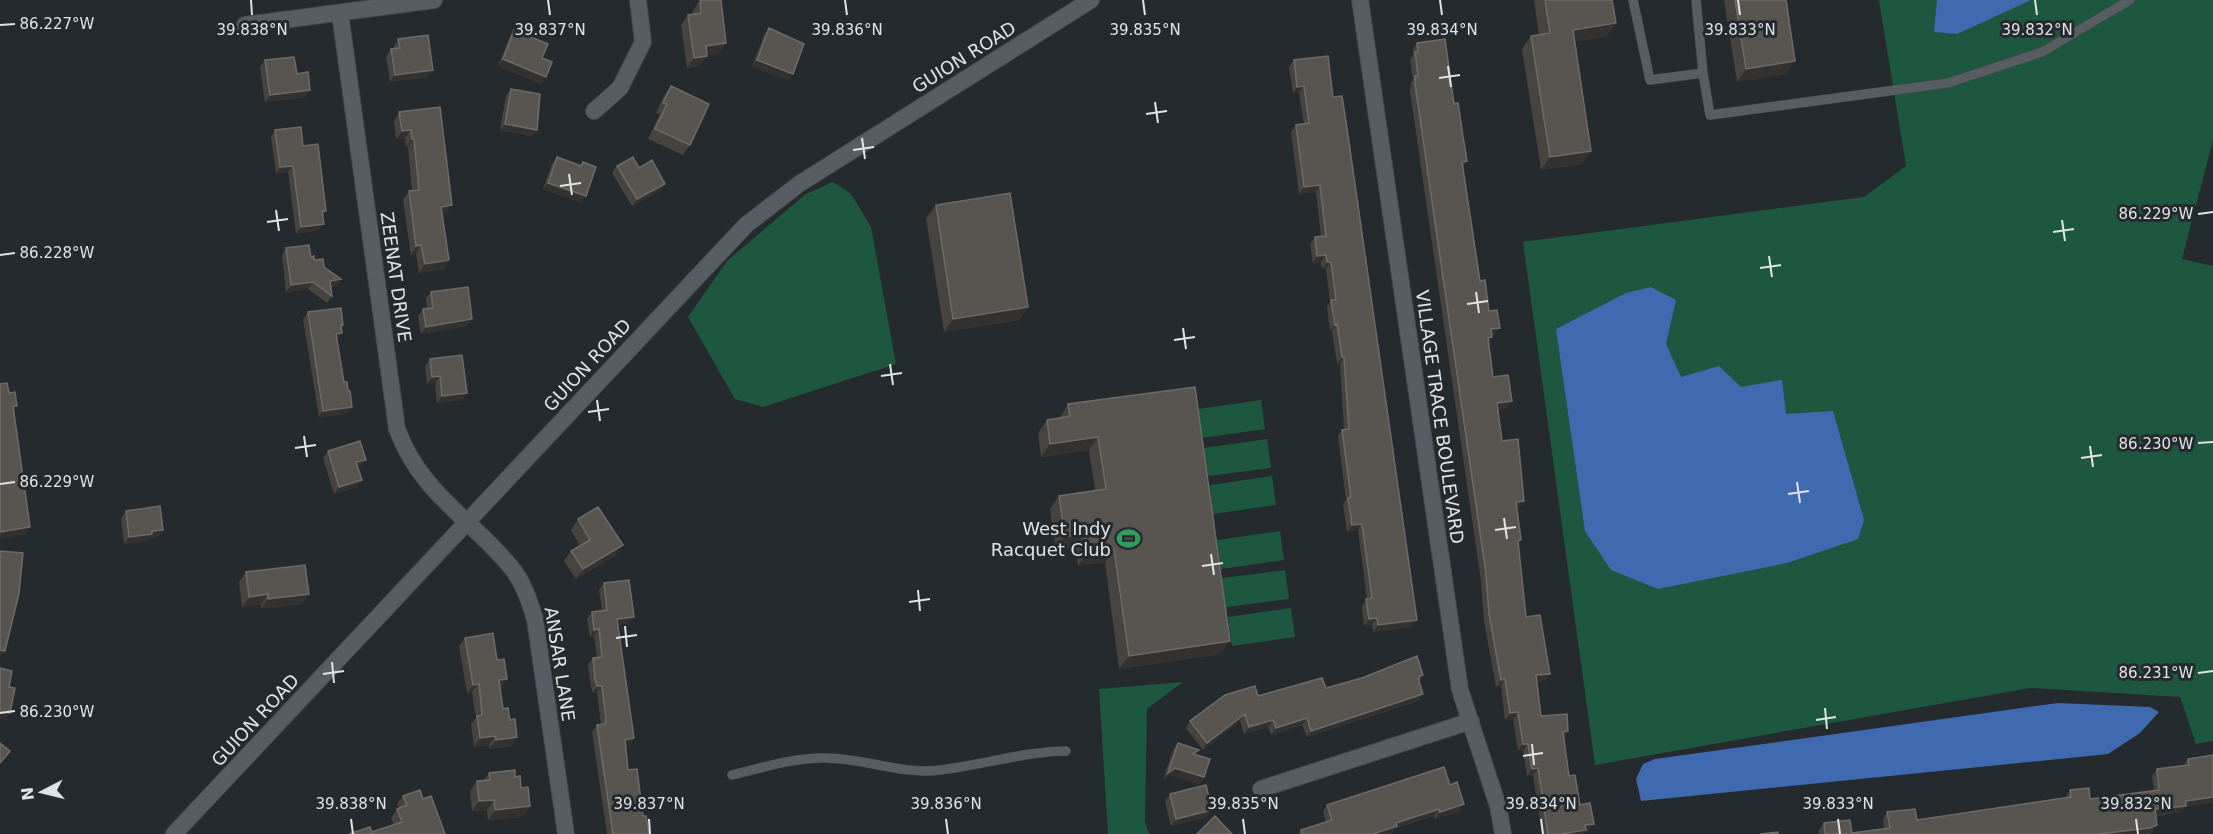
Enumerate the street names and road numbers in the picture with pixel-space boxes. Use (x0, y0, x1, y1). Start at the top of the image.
street label: GUION ROAD (908, 17, 1020, 97)
street label: ZEENAT DRIVE (376, 210, 416, 344)
street label: VILLAGE TRACE BOULEVARD (1412, 289, 1468, 545)
street label: GUION ROAD (539, 315, 635, 415)
street label: ANSAR LANE (541, 605, 579, 723)
street label: GUION ROAD (207, 670, 303, 770)

